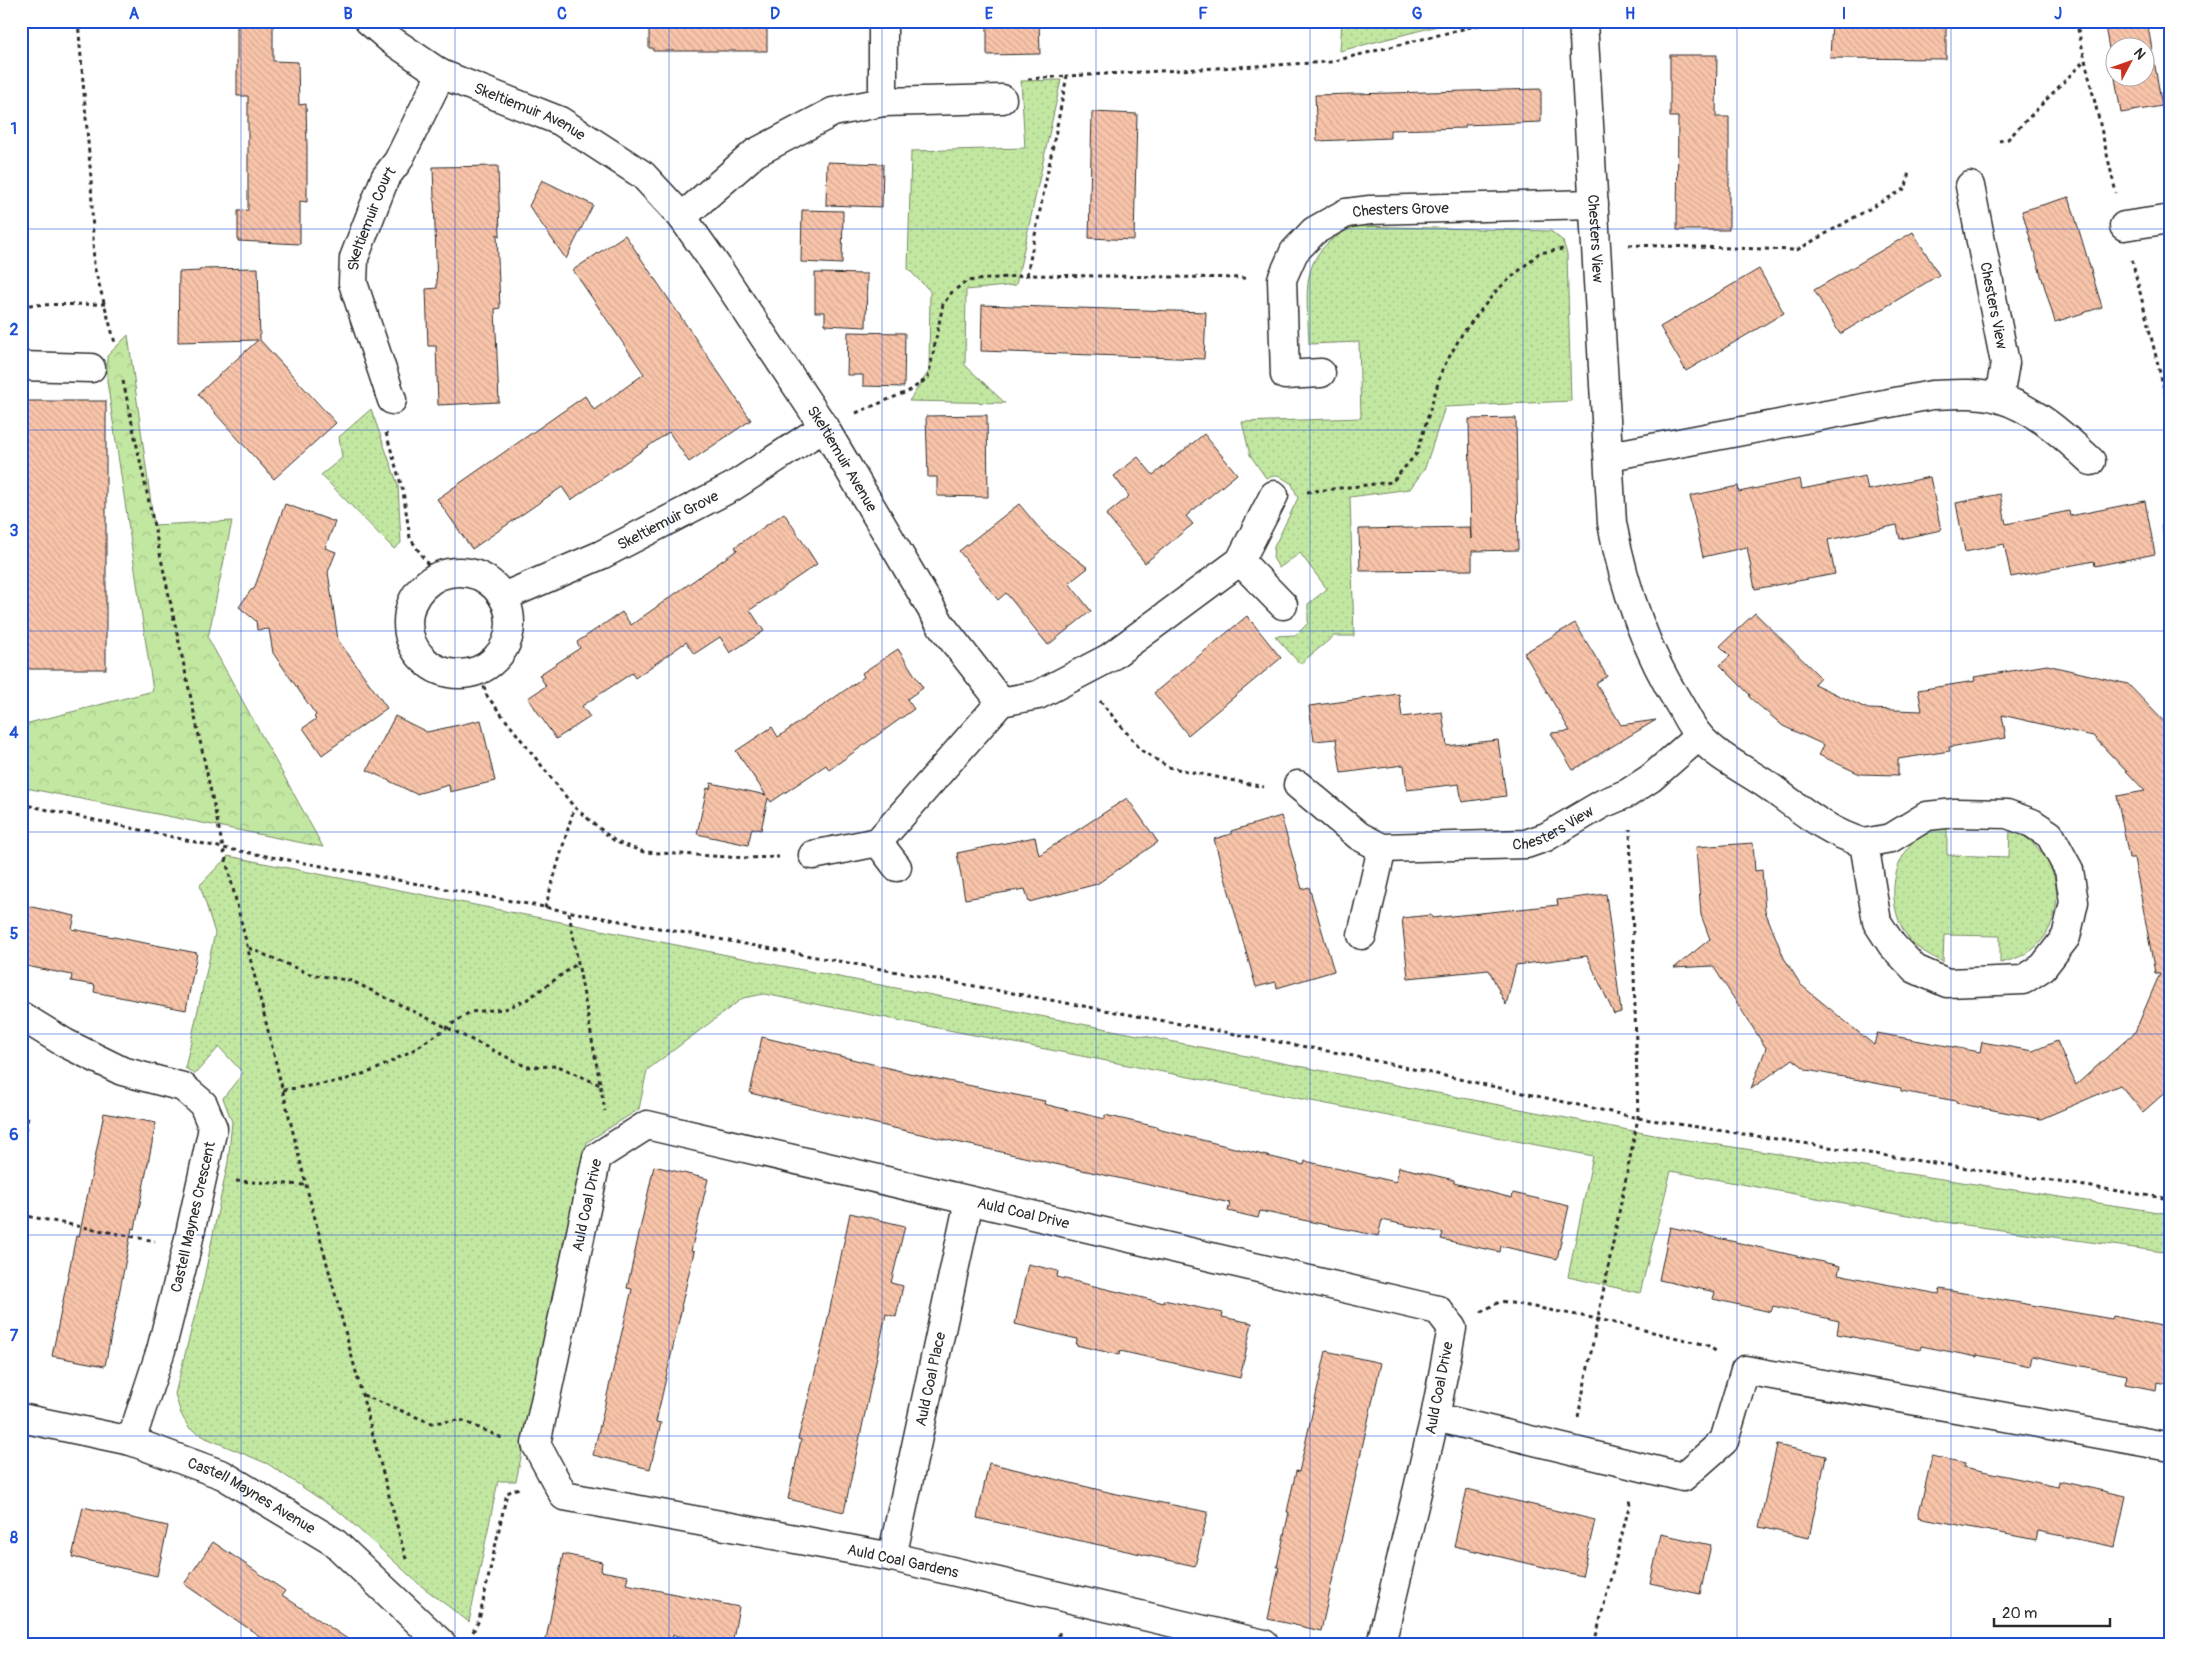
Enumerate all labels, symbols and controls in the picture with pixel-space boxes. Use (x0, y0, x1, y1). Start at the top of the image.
text: A (129, 4, 140, 24)
text: B (343, 4, 353, 24)
text: C (557, 4, 567, 24)
text: D (770, 4, 780, 24)
text: E (985, 4, 994, 24)
text: F (1198, 4, 1208, 24)
text: G (1412, 4, 1423, 24)
text: H (1625, 4, 1635, 24)
text: I (1842, 4, 1846, 24)
text: J (2054, 4, 2062, 24)
north arrow (2104, 38, 2154, 88)
text: N (2130, 45, 2149, 63)
street label: Skeltiemuir Avenue (471, 79, 589, 145)
text: 1 (11, 119, 17, 139)
street label: Skeltiemuir Court (345, 162, 401, 271)
street label: Chesters View (1583, 194, 1607, 283)
street label: Chesters Grove (1351, 199, 1450, 222)
street label: Chesters View (1975, 261, 2011, 351)
text: 2 (10, 320, 19, 340)
street label: Skeltiemuir Avenue (803, 402, 881, 516)
street label: Skeltiemuir Grove (614, 486, 722, 555)
text: 3 (10, 521, 19, 541)
text: 4 (9, 723, 19, 743)
street label: Chesters View (1512, 802, 1597, 854)
text: 5 (10, 924, 19, 944)
text: 6 (9, 1125, 19, 1145)
street label: Castell Maynes Crescent (167, 1139, 220, 1294)
street label: Auld Coal Drive (568, 1157, 606, 1253)
street label: Auld Coal Drive (975, 1194, 1072, 1234)
text: 7 (10, 1326, 19, 1346)
street label: Auld Coal Place (912, 1330, 951, 1428)
street label: Auld Coal Drive (1421, 1340, 1458, 1436)
street label: Castell Maynes Avenue (185, 1454, 319, 1539)
text: 8 (10, 1528, 18, 1548)
street label: Auld Coal Gardens (845, 1540, 961, 1583)
scale bar (1994, 1595, 2111, 1627)
text: 20 m (2002, 1604, 2037, 1623)

